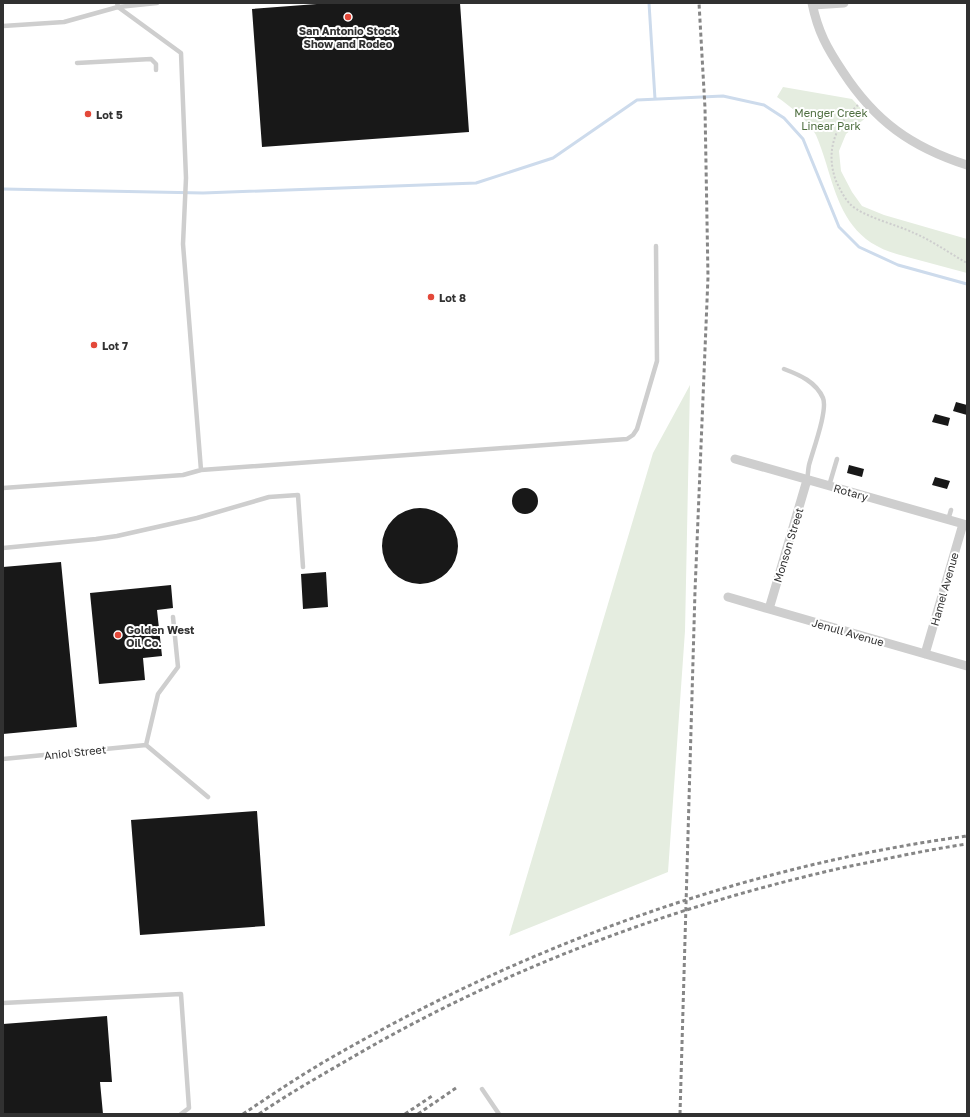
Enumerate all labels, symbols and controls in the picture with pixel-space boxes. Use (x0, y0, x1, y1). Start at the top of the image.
marker: San Antonio Stock Show and Rodeo (343, 12, 353, 22)
place label: San Antonio Stock Show and Rodeo (299, 24, 398, 50)
park label: Menger Creek Linear Park (794, 106, 868, 132)
place label: Lot 5 (96, 108, 123, 121)
marker: Lot 5 (83, 109, 93, 119)
place label: Lot 8 (439, 291, 466, 304)
marker: Lot 8 (426, 292, 436, 302)
place label: Lot 7 (102, 339, 128, 352)
marker: Lot 7 (89, 340, 99, 350)
street label: Rotary (832, 481, 870, 503)
street label: Monson Street (770, 506, 806, 584)
street label: Hamel Avenue (927, 551, 961, 627)
street label: Jenull Avenue (810, 615, 886, 649)
place label: Golden West Oil Co. (126, 623, 195, 649)
marker: Golden West Oil Co. (113, 630, 123, 640)
street label: Aniol Street (43, 742, 107, 762)

